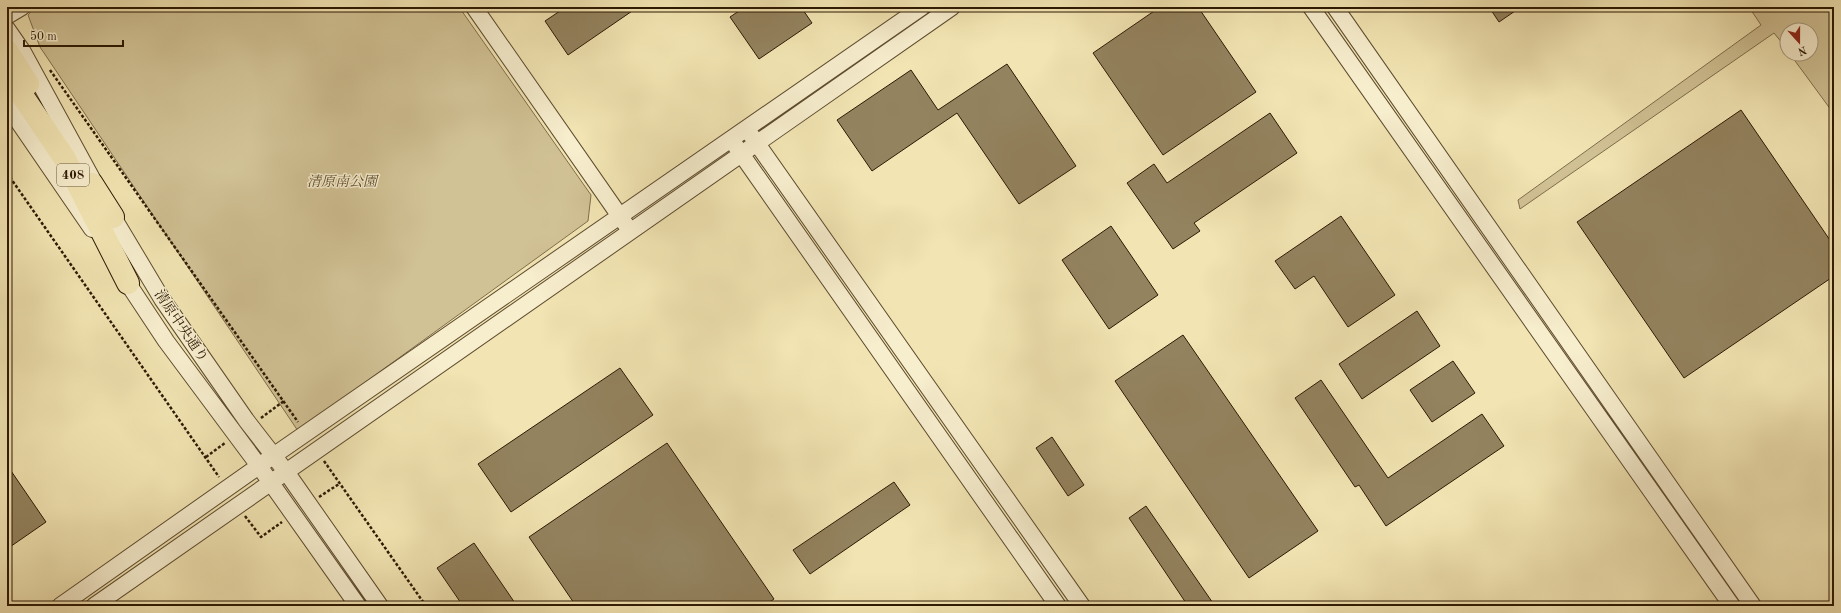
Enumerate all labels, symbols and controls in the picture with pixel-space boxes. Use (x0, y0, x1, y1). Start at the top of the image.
scale bar (24, 22, 123, 48)
north arrow (1779, 22, 1819, 62)
text: 50 m (30, 30, 57, 43)
text: N (1796, 43, 1808, 57)
road number: 408 (57, 164, 89, 186)
park label: 清原南公園 (307, 174, 379, 189)
street label: 清原中央通り (152, 287, 211, 365)

